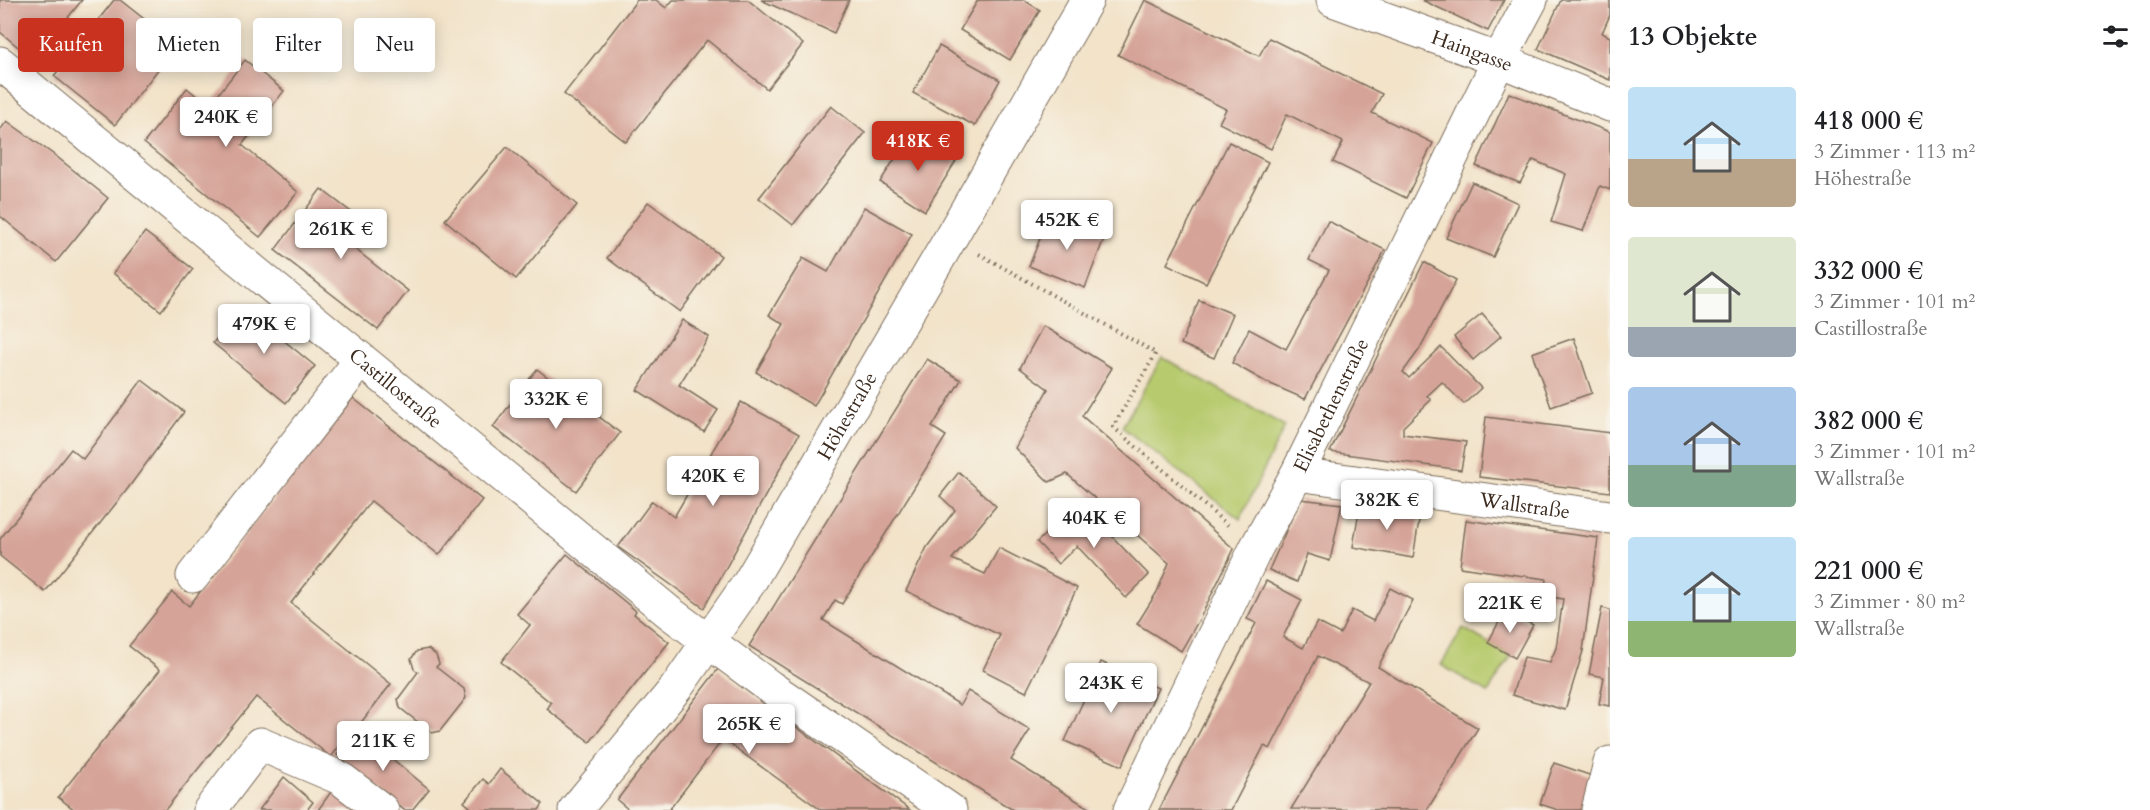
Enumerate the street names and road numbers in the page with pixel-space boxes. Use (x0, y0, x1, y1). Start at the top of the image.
street label: Haingasse (1428, 24, 1517, 78)
street label: Elisabethenstraße (1287, 334, 1375, 477)
street label: Castillostraße (343, 342, 448, 435)
street label: Höhestraße (811, 367, 883, 465)
street label: Wallstraße (1477, 486, 1572, 525)

